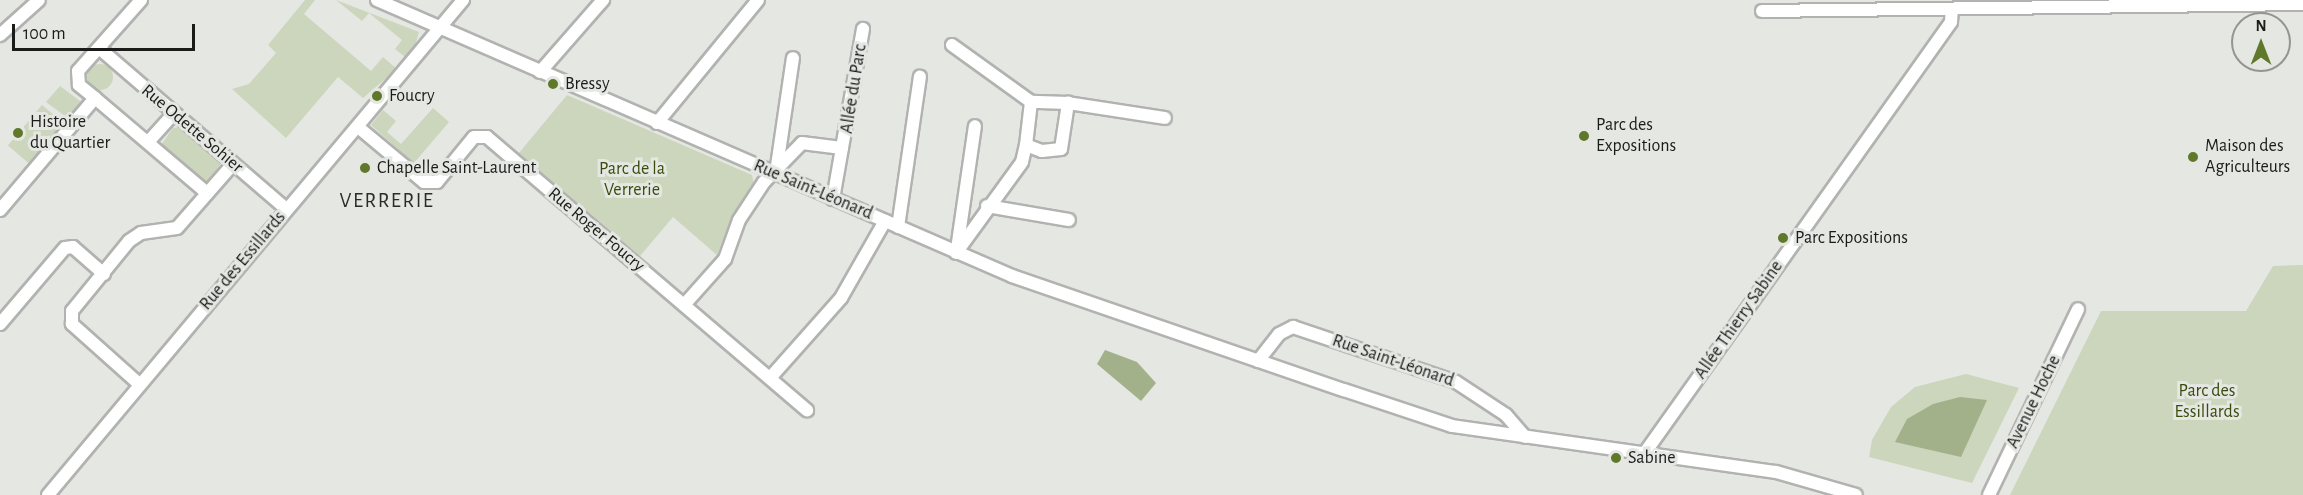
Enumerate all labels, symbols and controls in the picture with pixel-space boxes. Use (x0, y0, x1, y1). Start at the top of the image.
scale bar (15, 12, 198, 50)
north arrow (2231, 12, 2291, 72)
text: N (2255, 18, 2267, 34)
text: 100 m (23, 25, 66, 43)
street label: Allée du Parc (836, 43, 872, 135)
place label: Bressy (565, 73, 610, 95)
marker: Bressy (546, 77, 560, 91)
street label: Rue Odette Sohier (137, 80, 247, 178)
place label: Foucry (389, 85, 435, 107)
marker: Foucry (370, 89, 384, 103)
place label: Histoire du Quartier (30, 112, 110, 154)
place label: Parc des Expositions (1596, 115, 1676, 158)
marker: Histoire du Quartier (11, 126, 25, 140)
marker: Parc des Expositions (1577, 129, 1591, 143)
place label: Maison des Agriculteurs (2205, 136, 2290, 178)
marker: Maison des Agriculteurs (2186, 150, 2200, 164)
street label: Rue Saint-Léonard (750, 155, 876, 225)
place label: Chapelle Saint-Laurent (377, 157, 536, 179)
park label: Parc de la Verrerie (599, 159, 665, 201)
marker: Chapelle Saint-Laurent (358, 161, 372, 175)
street label: Rue Roger Foucry (543, 183, 649, 277)
district label: VERRERIE (340, 188, 434, 214)
street label: Rue des Essillards (195, 207, 291, 315)
place label: Parc Expositions (1795, 227, 1908, 249)
marker: Parc Expositions (1776, 231, 1790, 245)
street label: Allée Thierry Sabine (1690, 257, 1788, 383)
street label: Rue Saint-Léonard (1329, 330, 1457, 392)
street label: Avenue Hoche (2002, 352, 2066, 452)
park label: Parc des Essillards (2174, 381, 2240, 424)
place label: Sabine (1628, 447, 1676, 469)
marker: Sabine (1609, 451, 1623, 465)

